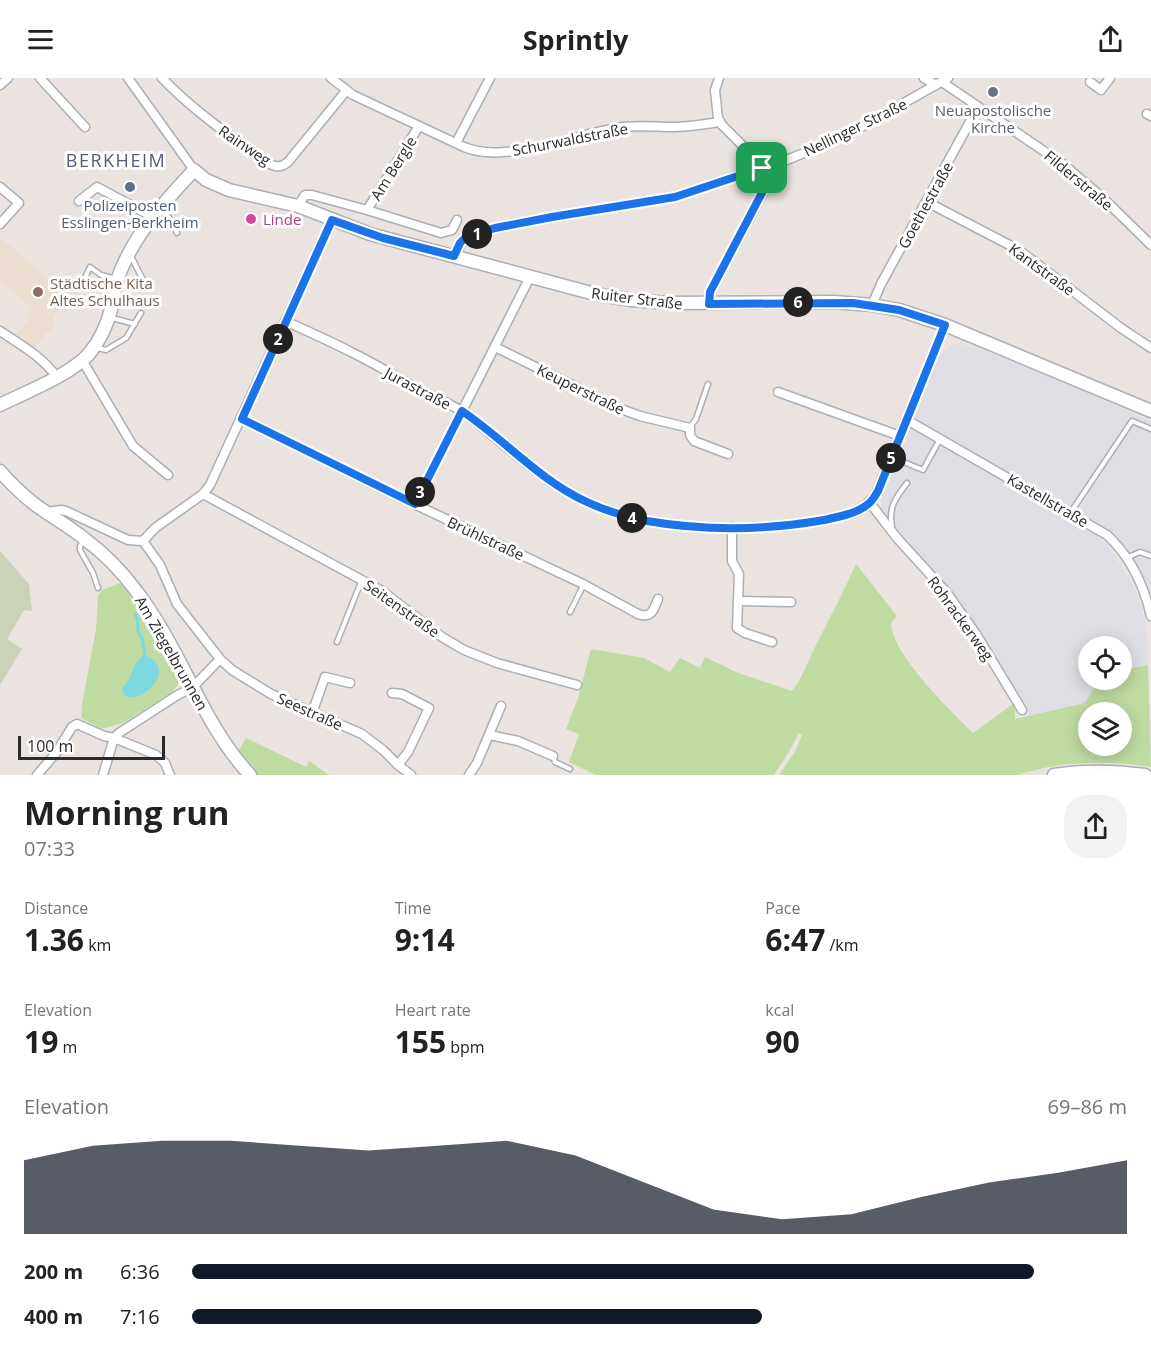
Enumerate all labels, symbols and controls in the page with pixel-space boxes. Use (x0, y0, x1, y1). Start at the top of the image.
text: Sprintly (523, 21, 628, 58)
icon: menu (24, 23, 57, 56)
icon: share (1094, 23, 1127, 56)
marker: Neuapostolische Kirche (986, 85, 1000, 99)
street label: Nellinger Straße (800, 93, 910, 161)
place label: Neuapostolische Kirche (935, 100, 1051, 137)
street label: Schurwaldstraße (510, 118, 630, 160)
street label: Rainweg (215, 120, 275, 170)
street label: Am Bergle (365, 132, 421, 204)
pin (736, 142, 787, 193)
street label: Filderstraße (1040, 145, 1118, 215)
district label: BERKHEIM (66, 148, 166, 172)
icon: arrive (745, 151, 778, 184)
street label: Goethestraße (893, 158, 957, 252)
marker: Polizeiposten Esslingen-Berkheim (123, 180, 137, 194)
place label: Polizeiposten Esslingen-Berkheim (61, 195, 199, 232)
place label: Linde (263, 209, 301, 229)
marker: Linde (244, 212, 258, 226)
pin: 1 (462, 219, 492, 249)
text: 1 (472, 223, 482, 245)
street label: Kantstraße (1005, 238, 1079, 300)
place label: Städtische Kita Altes Schulhaus (50, 273, 160, 310)
street label: Ruiter Straße (590, 282, 684, 314)
marker: Städtische Kita Altes Schulhaus (31, 285, 45, 299)
pin: 6 (783, 287, 813, 317)
text: 6 (793, 291, 803, 313)
pin: 2 (263, 324, 293, 354)
text: 2 (273, 328, 283, 350)
street label: Keuperstraße (534, 359, 628, 419)
street label: Jurastraße (380, 361, 455, 414)
pin: 5 (876, 443, 906, 473)
text: 5 (886, 447, 896, 469)
street label: Kastellstraße (1004, 469, 1092, 531)
pin: 3 (405, 477, 435, 507)
text: 3 (415, 481, 425, 503)
pin: 4 (617, 503, 647, 533)
text: 4 (627, 507, 637, 529)
street label: Brühlstraße (444, 511, 528, 565)
street label: Rohrackerweg (924, 572, 998, 664)
street label: Seitenstraße (360, 575, 444, 641)
street label: Am Ziegelbrunnen (131, 592, 213, 714)
map controls (1078, 636, 1132, 756)
button: locate (1078, 636, 1132, 690)
street label: Seestraße (274, 688, 346, 734)
button: layers (1078, 702, 1132, 756)
scale bar (18, 733, 165, 760)
text: 100 m (27, 735, 73, 757)
text: Morning run (24, 790, 230, 835)
button: share (1064, 795, 1127, 858)
text: 07:33 (24, 835, 75, 862)
text: Distance (24, 897, 88, 919)
text: Time (395, 897, 431, 919)
text: Pace (765, 897, 801, 919)
text: 1.36 (24, 919, 84, 960)
text: 9:14 (395, 919, 455, 960)
text: 6:47 (765, 919, 825, 960)
text: km (84, 934, 111, 956)
text: /km (825, 934, 859, 956)
text: Elevation (24, 999, 92, 1021)
text: Heart rate (395, 999, 471, 1021)
text: kcal (765, 999, 794, 1021)
text: 19 (24, 1021, 58, 1062)
text: 155 (395, 1021, 446, 1062)
text: 90 (765, 1021, 800, 1062)
text: m (58, 1036, 77, 1058)
text: bpm (446, 1036, 485, 1058)
text: Elevation (24, 1093, 109, 1120)
text: 69–86 m (1048, 1093, 1127, 1120)
text: 200 m (24, 1258, 83, 1285)
text: 6:36 (120, 1258, 160, 1285)
text: 400 m (24, 1303, 83, 1330)
text: 7:16 (120, 1303, 160, 1330)

